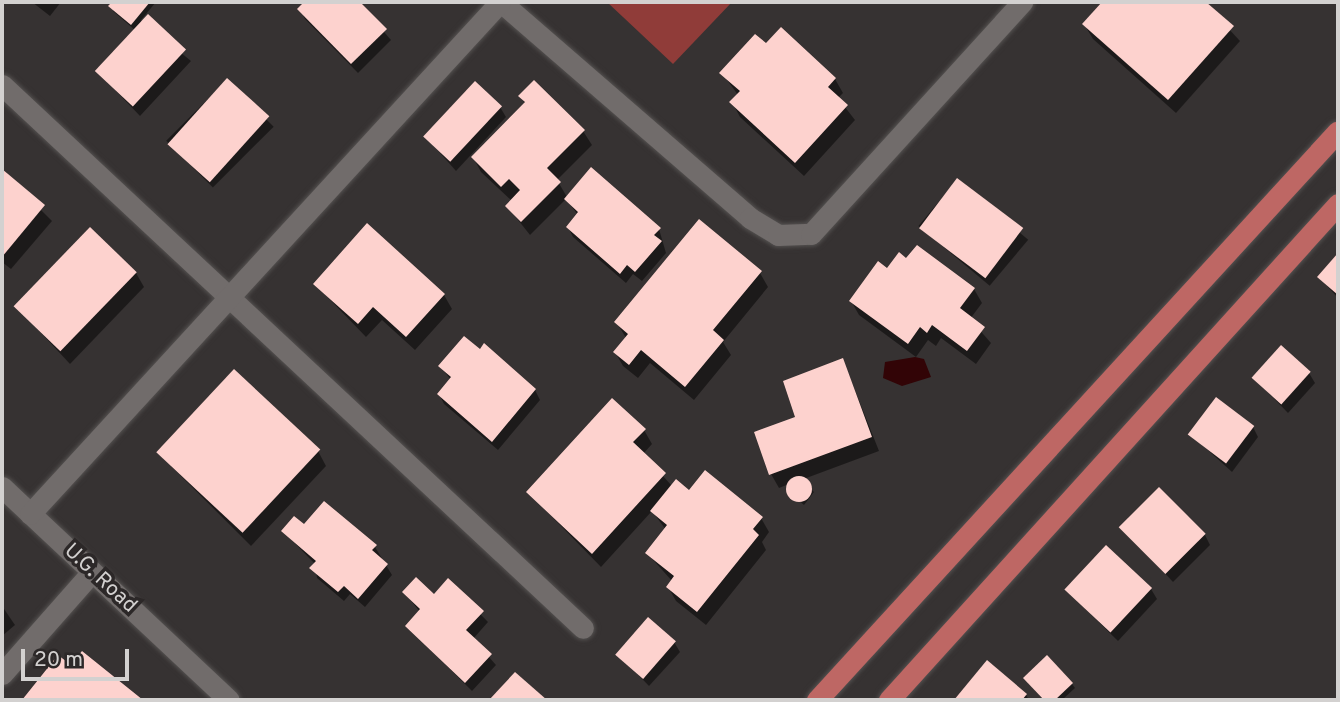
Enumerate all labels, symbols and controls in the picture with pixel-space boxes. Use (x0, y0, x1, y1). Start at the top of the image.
street label: U.G. Road (58, 539, 142, 619)
scale bar (24, 636, 133, 680)
text: 20 m (34, 647, 83, 674)

